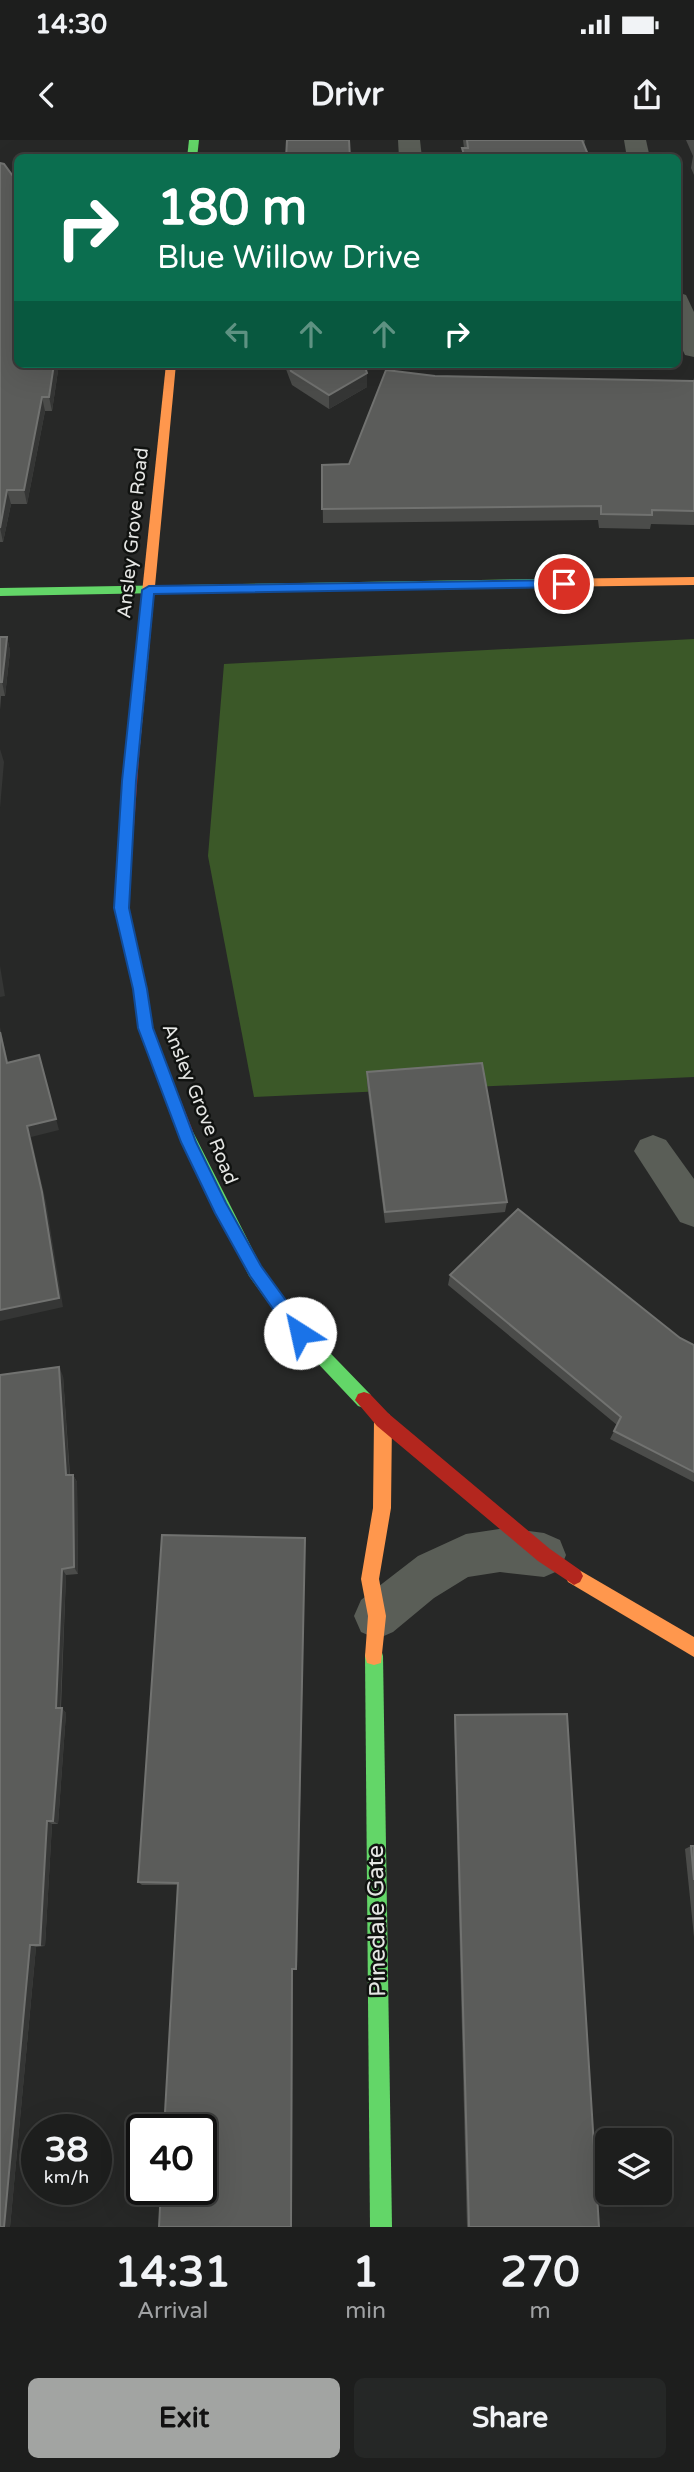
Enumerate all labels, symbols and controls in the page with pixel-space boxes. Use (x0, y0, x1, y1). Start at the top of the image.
text: 14:30 (35, 9, 107, 40)
icon: back (28, 76, 66, 114)
text: Drivr (310, 76, 384, 114)
icon: share (628, 76, 666, 114)
text: 180 m (157, 179, 307, 238)
icon: right (42, 182, 133, 273)
text: Blue Willow Drive (157, 239, 421, 277)
icon: left (219, 315, 257, 353)
icon: ahead (292, 315, 330, 353)
icon: ahead (365, 315, 403, 353)
icon: right (438, 315, 476, 353)
street label: Ansley Grove Road (113, 447, 153, 619)
pin (534, 554, 594, 614)
icon: arrive (545, 565, 583, 603)
street label: Ansley Grove Road (158, 1020, 242, 1188)
position arrow (263, 1296, 337, 1370)
street label: Pinedale Gate (362, 1845, 392, 1997)
speed limit sign: 40 (126, 2114, 217, 2205)
map controls (595, 2128, 672, 2205)
button: layers (595, 2128, 672, 2205)
text: 38 (45, 2129, 88, 2171)
text: km/h (44, 2166, 89, 2188)
text: 14:31 (114, 2247, 231, 2298)
text: 1 (352, 2247, 379, 2298)
text: 270 (500, 2247, 580, 2298)
text: Arrival (137, 2297, 208, 2325)
text: min (345, 2297, 386, 2325)
text: m (529, 2297, 551, 2325)
button: Exit (28, 2378, 340, 2458)
button: Share (354, 2378, 666, 2458)

